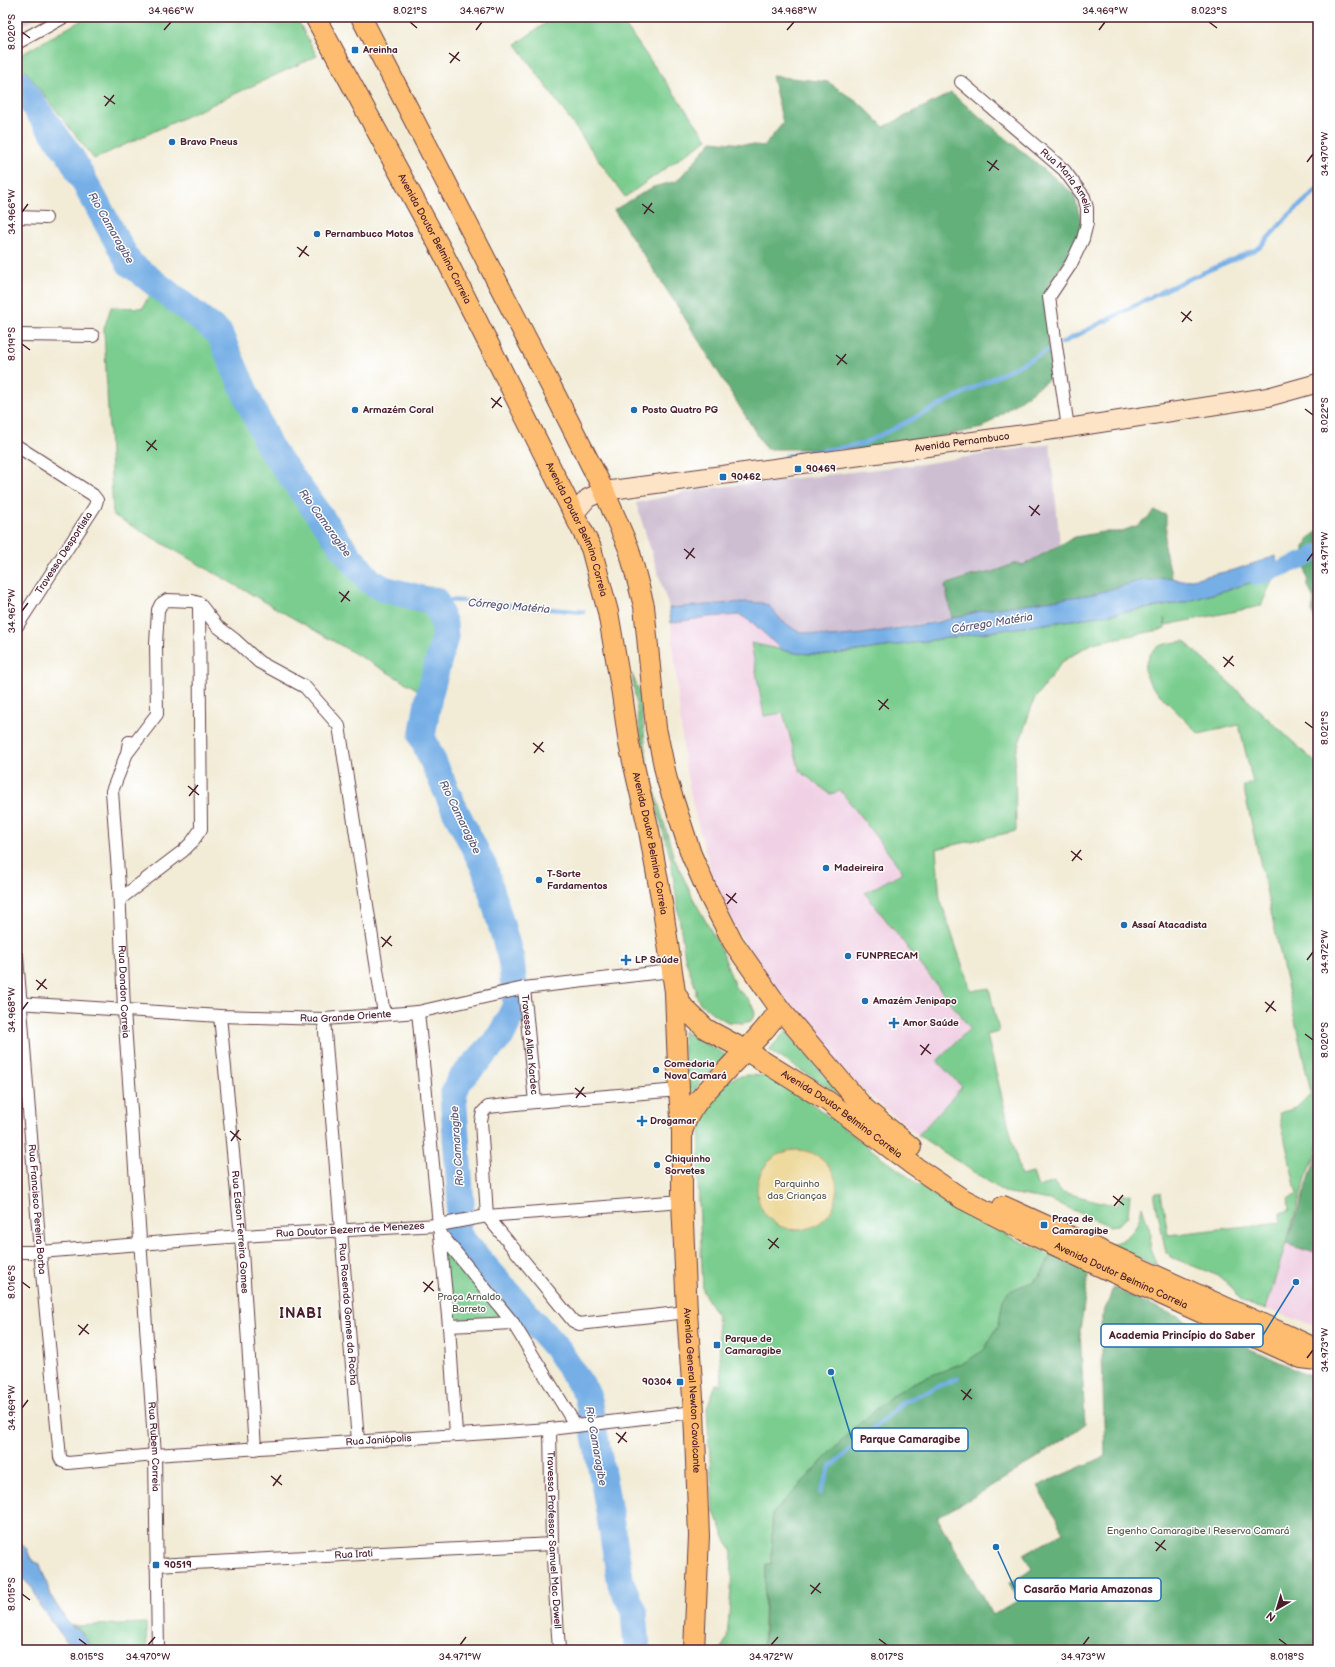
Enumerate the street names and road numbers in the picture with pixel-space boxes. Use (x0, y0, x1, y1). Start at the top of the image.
street label: Rua Maria Amelia (1038, 146, 1093, 214)
street label: Avenida Doutor Belmino Correia (395, 172, 474, 306)
street label: Avenida Pernambuco (914, 430, 1011, 455)
street label: Avenida Doutor Belmino Correia (543, 460, 610, 598)
street label: Travessa Desportista (33, 509, 95, 596)
street label: Avenida Doutor Belmino Correia (630, 771, 670, 916)
street label: Rua Dondon Correia (115, 945, 132, 1039)
street label: Travessa Allan Kardec (519, 994, 540, 1095)
street label: Rua Grande Oriente (300, 1008, 392, 1025)
street label: Avenida Doutor Belmino Correia (779, 1068, 905, 1161)
street label: Rua Francisco Pereira Borba (26, 1143, 48, 1275)
street label: Rua Edson Ferreira Gomes (229, 1170, 251, 1294)
street label: Rua Doutor Bezerra de Menezes (275, 1220, 425, 1240)
street label: Avenida Doutor Belmino Correia (1053, 1240, 1190, 1312)
street label: Rua Rosendo Gomes da Rocha (336, 1242, 360, 1386)
street label: Avenida General Newton Cavalcante (681, 1308, 702, 1473)
street label: Rua Rubem Correia (145, 1401, 162, 1492)
street label: Rua Janiópolis (345, 1432, 412, 1448)
street label: Travessa Professor Samuel Mac Dowell (544, 1451, 564, 1629)
street label: Rua Irati (334, 1547, 373, 1562)

